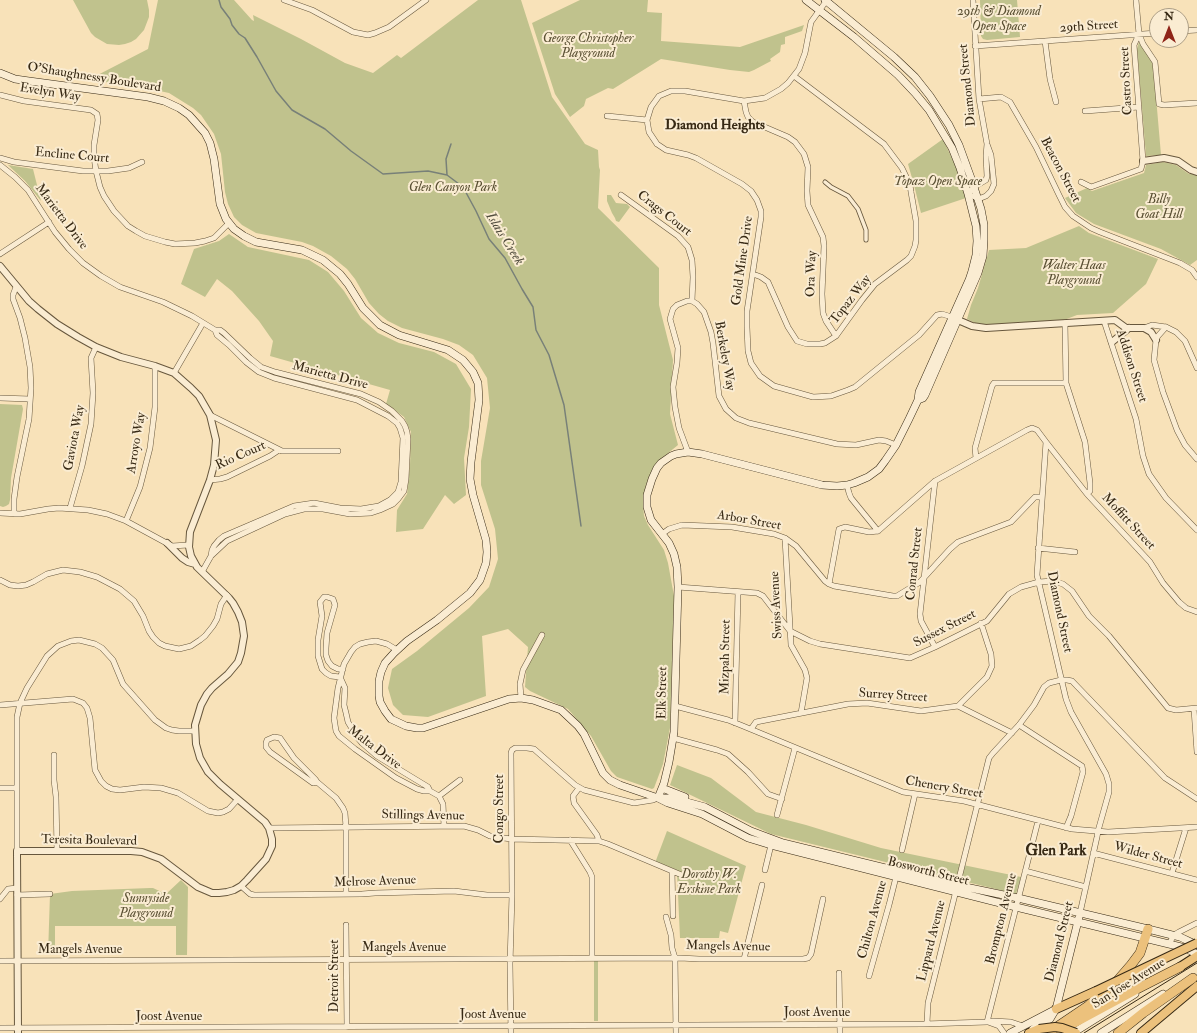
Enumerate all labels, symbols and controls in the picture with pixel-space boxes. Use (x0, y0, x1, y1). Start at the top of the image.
park label: 29th & Diamond Open Space (957, 4, 1041, 35)
north arrow (1149, 8, 1189, 48)
text: N (1164, 10, 1174, 23)
street label: 29th Street (1059, 17, 1119, 37)
park label: George Christopher Playground (543, 31, 633, 62)
street label: Diamond Street (956, 43, 980, 127)
street label: Castro Street (1117, 46, 1137, 116)
street label: O'Shaughnessy Boulevard (26, 60, 162, 96)
street label: Evelyn Way (18, 80, 82, 106)
district label: Diamond Heights (665, 118, 765, 134)
street label: Beacon Street (1036, 135, 1084, 205)
street label: Encline Court (34, 145, 110, 167)
park label: Topaz Open Space (894, 174, 982, 190)
park label: Glen Canyon Park (409, 180, 497, 196)
street label: Marietta Drive (31, 181, 91, 253)
street label: Crags Court (634, 188, 694, 240)
park label: Billy Goat Hill (1135, 192, 1183, 223)
water label: Islais Creek (481, 209, 527, 269)
street label: Gold Mine Drive (729, 215, 757, 307)
street label: Ora Way (803, 250, 821, 298)
park label: Walter Haas Playground (1042, 258, 1106, 289)
street label: Topaz Way (827, 272, 875, 328)
street label: Berkeley Way (710, 320, 738, 392)
street label: Addison Street (1112, 327, 1150, 405)
street label: Marietta Drive (290, 358, 370, 394)
street label: Gaviota Way (61, 404, 89, 472)
street label: Arroyo Way (124, 411, 150, 475)
street label: Rio Court (214, 438, 268, 474)
street label: Moffitt Street (1098, 491, 1158, 553)
street label: Arbor Street (716, 508, 782, 534)
street label: Conrad Street (903, 527, 927, 601)
street label: Diamond Street (1043, 570, 1075, 654)
street label: Swiss Avenue (767, 571, 787, 639)
street label: Sussex Street (911, 607, 979, 651)
street label: Mizpah Street (718, 619, 734, 695)
street label: Elk Street (655, 666, 671, 720)
street label: Surrey Street (858, 686, 928, 706)
street label: Malta Drive (344, 723, 404, 773)
street label: Chenery Street (904, 773, 984, 803)
street label: Congo Street (492, 774, 508, 844)
street label: Stillings Avenue (381, 807, 465, 825)
street label: Teresita Boulevard (41, 832, 137, 850)
street label: Wilder Street (1112, 839, 1184, 873)
district label: Glen Park (1026, 843, 1086, 861)
street label: Bosworth Street (886, 854, 970, 890)
park label: Dorothy W. Erskine Park (677, 867, 741, 898)
street label: Brompton Avenue (983, 872, 1021, 966)
street label: Melrose Avenue (334, 873, 416, 891)
street label: Chilton Avenue (855, 879, 891, 961)
park label: Sunnyside Playground (119, 891, 173, 922)
street label: Lippard Avenue (914, 899, 950, 983)
street label: Diamond Street (1042, 900, 1078, 984)
street label: Mangels Avenue (686, 938, 770, 956)
street label: Detroit Street (327, 940, 343, 1012)
street label: Mangels Avenue (362, 940, 446, 956)
street label: Mangels Avenue (38, 942, 122, 958)
street label: San Jose Avenue (1089, 955, 1169, 1013)
street label: Joost Avenue (784, 1005, 850, 1021)
street label: Joost Avenue (460, 1007, 526, 1023)
street label: Joost Avenue (136, 1009, 202, 1025)

